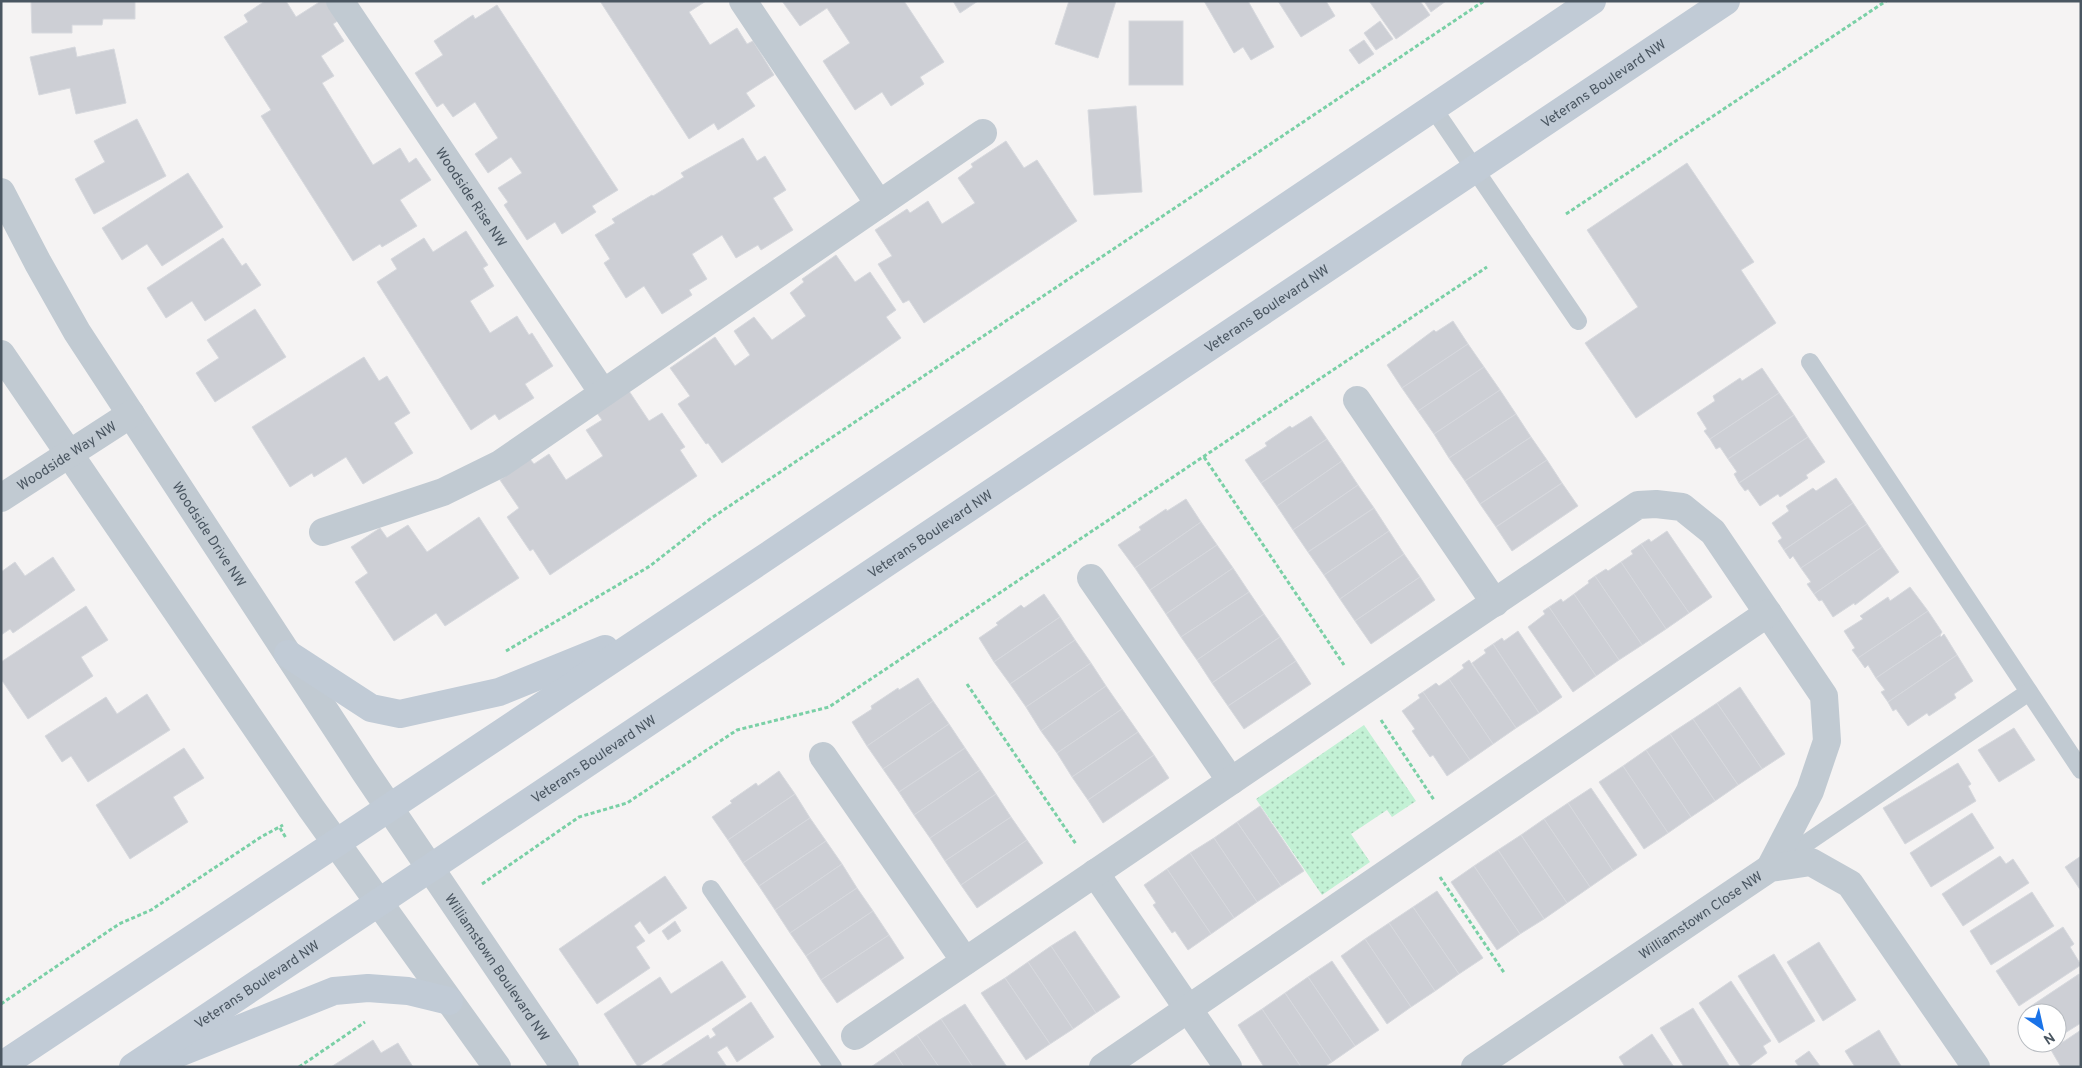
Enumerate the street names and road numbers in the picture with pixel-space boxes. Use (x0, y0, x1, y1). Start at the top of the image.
street label: Veterans Boulevard NW (1538, 36, 1670, 132)
street label: Woodside Rise NW (431, 145, 510, 251)
street label: Veterans Boulevard NW (1202, 262, 1333, 358)
street label: Woodside Way NW (14, 418, 120, 495)
street label: Woodside Drive NW (167, 479, 249, 591)
street label: Veterans Boulevard NW (865, 487, 997, 583)
street label: Veterans Boulevard NW (529, 712, 660, 808)
street label: Williamstown Close NW (1636, 868, 1767, 964)
street label: Williamstown Boulevard NW (440, 891, 552, 1045)
street label: Veterans Boulevard NW (192, 937, 324, 1033)

